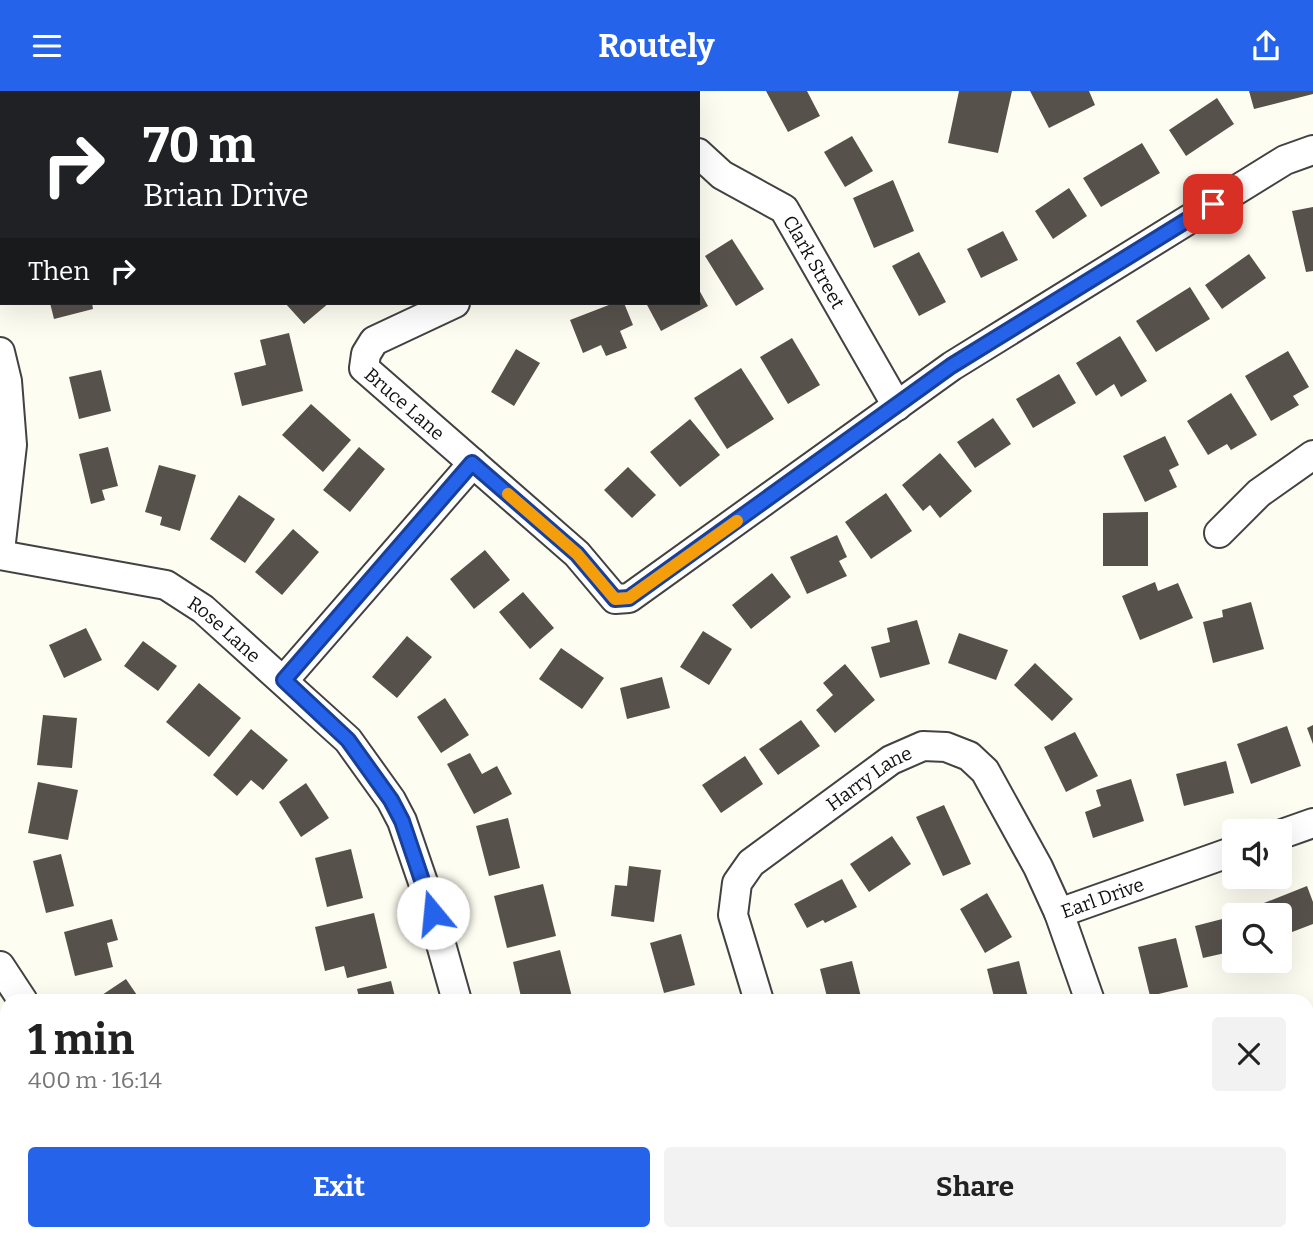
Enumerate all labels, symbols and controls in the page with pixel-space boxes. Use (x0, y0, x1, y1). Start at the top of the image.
icon: menu (28, 27, 66, 65)
text: Routely (598, 27, 715, 65)
icon: share (1247, 27, 1285, 65)
text: 70 m (143, 116, 255, 175)
icon: right (28, 119, 119, 210)
pin (1183, 174, 1243, 234)
text: Brian Drive (143, 176, 309, 214)
icon: arrive (1194, 185, 1232, 223)
street label: Clark Street (778, 211, 850, 313)
icon: right (104, 252, 142, 290)
text: Then (28, 256, 90, 287)
street label: Bruce Lane (360, 363, 449, 445)
street label: Rose Lane (183, 591, 265, 667)
street label: Harry Lane (822, 741, 915, 816)
map controls (1222, 819, 1292, 973)
button: sound (1222, 819, 1292, 889)
street label: Earl Drive (1058, 873, 1147, 923)
position arrow (396, 876, 470, 950)
button: search (1222, 903, 1292, 973)
text: 1 min (28, 1015, 134, 1065)
button: close (1212, 1017, 1286, 1091)
text: 400 m · 16:14 (28, 1066, 162, 1094)
button: Exit (28, 1147, 650, 1227)
button: Share (664, 1147, 1286, 1227)

